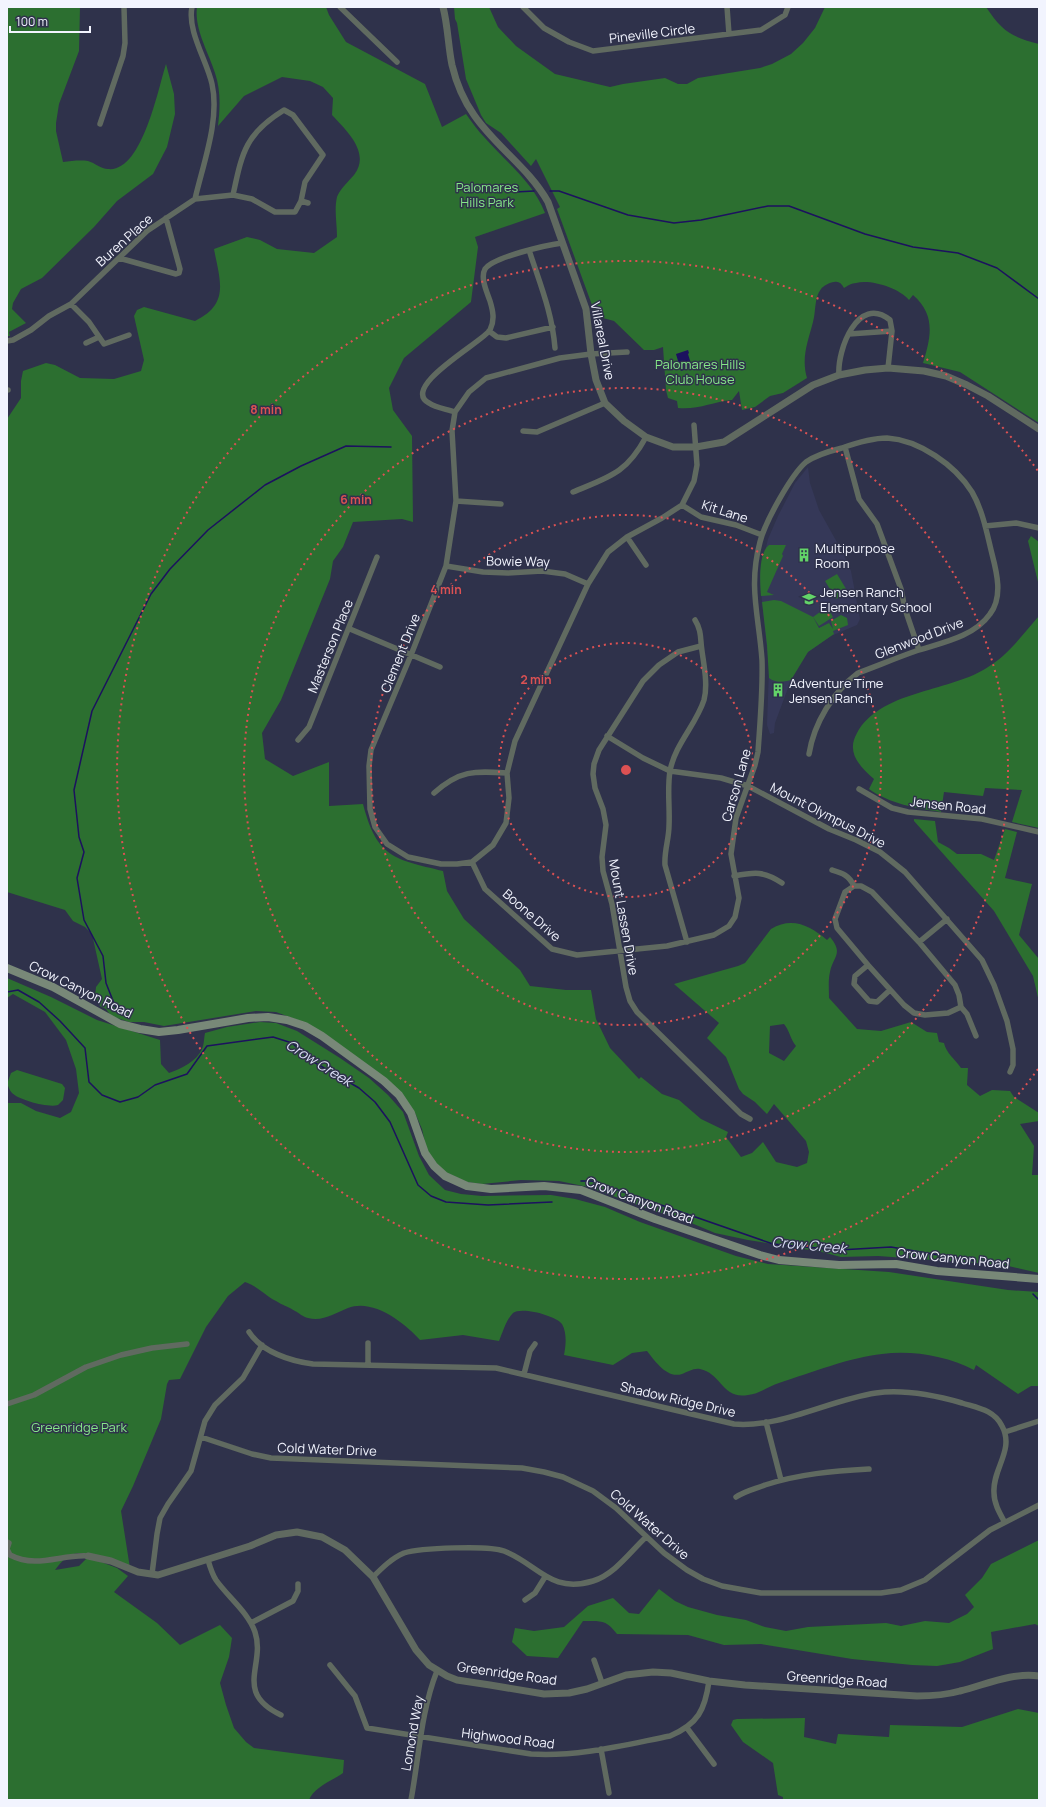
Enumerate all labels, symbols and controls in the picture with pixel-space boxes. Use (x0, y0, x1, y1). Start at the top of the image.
scale bar (10, 8, 90, 34)
text: 100 m (16, 13, 48, 30)
street label: Pineville Circle (608, 19, 696, 47)
park label: Palomares Hills Park (456, 178, 519, 211)
street label: Buren Place (92, 209, 157, 270)
street label: Villareal Drive (587, 300, 619, 382)
park label: Palomares Hills Club House (655, 355, 745, 388)
text: 8 min (250, 401, 282, 418)
text: 6 min (340, 491, 372, 508)
street label: Kit Lane (700, 495, 751, 527)
place label: Multipurpose Room (815, 539, 895, 572)
building icon: Multipurpose Room (796, 547, 812, 563)
street label: Bowie Way (486, 551, 550, 571)
text: 4 min (430, 581, 462, 598)
place label: Jensen Ranch Elementary School (820, 583, 932, 616)
school or university icon: Jensen Ranch Elementary School (801, 591, 817, 607)
street label: Masterson Place (303, 596, 357, 695)
street label: Clement Drive (376, 610, 424, 695)
street label: Glenwood Drive (872, 613, 966, 663)
text: 2 min (520, 671, 552, 688)
place label: Adventure Time Jensen Ranch (789, 674, 884, 707)
building icon: Adventure Time Jensen Ranch (770, 682, 786, 698)
street label: Carson Lane (717, 746, 755, 823)
centre of rings (619, 763, 633, 777)
street label: Mount Olympus Drive (767, 778, 889, 852)
street label: Jensen Road (909, 792, 987, 818)
street label: Mount Lassen Drive (605, 858, 643, 977)
street label: Boone Drive (499, 885, 565, 946)
street label: Crow Canyon Road (26, 956, 136, 1022)
water label: Crow Creek (283, 1035, 358, 1092)
street label: Crow Canyon Road (584, 1172, 696, 1228)
water label: Crow Creek (771, 1232, 849, 1257)
street label: Crow Canyon Road (896, 1243, 1010, 1273)
street label: Shadow Ridge Drive (619, 1377, 738, 1421)
park label: Greenridge Park (31, 1418, 127, 1436)
street label: Cold Water Drive (277, 1438, 377, 1460)
street label: Cold Water Drive (607, 1485, 694, 1564)
street label: Greenridge Road (456, 1657, 558, 1689)
street label: Greenridge Road (786, 1667, 888, 1691)
street label: Lomond Way (397, 1694, 428, 1772)
street label: Highwood Road (460, 1723, 556, 1753)

